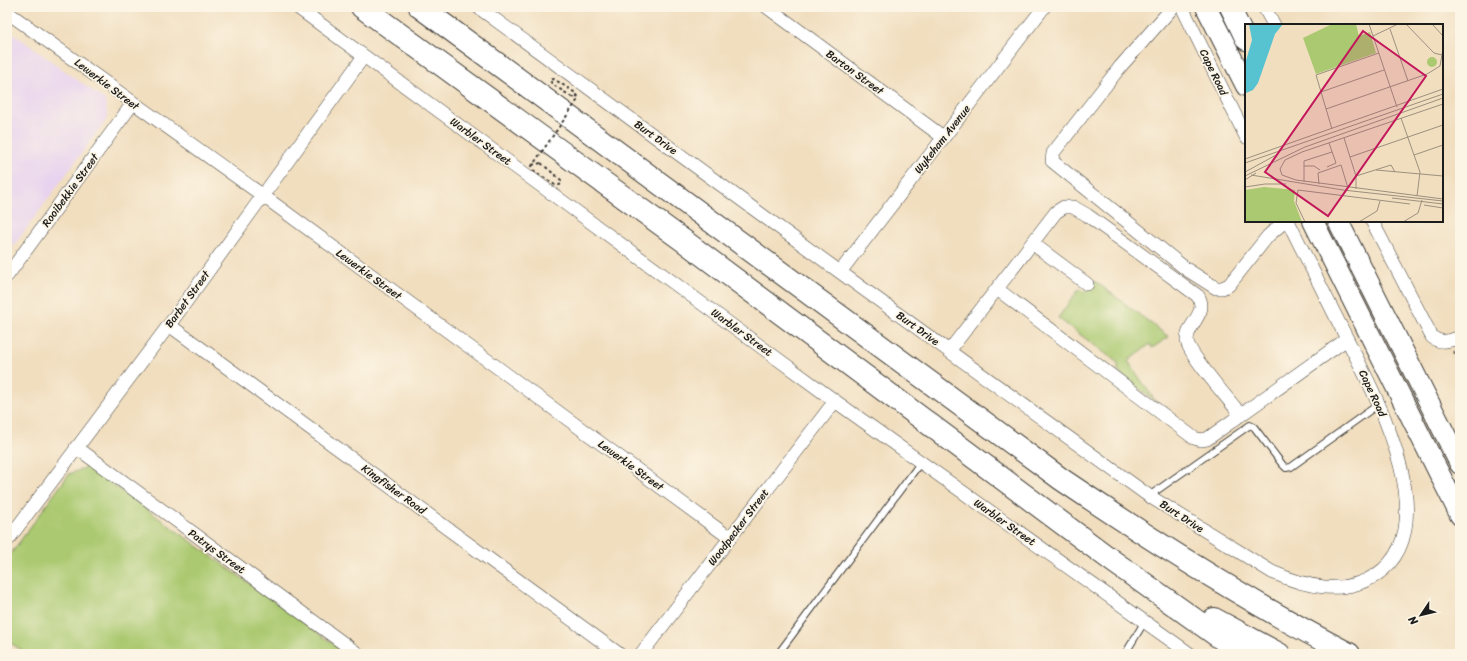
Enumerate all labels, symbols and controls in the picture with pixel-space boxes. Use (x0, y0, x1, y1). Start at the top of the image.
inset map (1245, 24, 1443, 222)
street label: Barton Street (822, 45, 888, 100)
street label: Cape Road (1194, 46, 1234, 100)
street label: Lewerkie Street (70, 53, 144, 116)
street label: Wykeham Avenue (909, 100, 976, 178)
street label: Warbler Street (446, 112, 516, 171)
street label: Burt Drive (630, 115, 682, 160)
street label: Rooibekkie Street (37, 149, 104, 231)
street label: Lewerkie Street (332, 244, 406, 305)
street label: Barbet Street (160, 266, 215, 332)
street label: Warbler Street (707, 303, 777, 362)
street label: Burt Drive (892, 306, 944, 351)
street label: Cape Road (1353, 366, 1392, 421)
street label: Lewerkie Street (594, 435, 668, 496)
street label: Kingfisher Road (357, 459, 431, 520)
street label: Woodpecker Street (703, 484, 774, 570)
street label: Warbler Street (970, 494, 1040, 551)
street label: Burt Drive (1156, 495, 1208, 538)
street label: Patrys Street (184, 524, 250, 579)
north arrow (1401, 595, 1441, 635)
text: N (1403, 612, 1424, 630)

